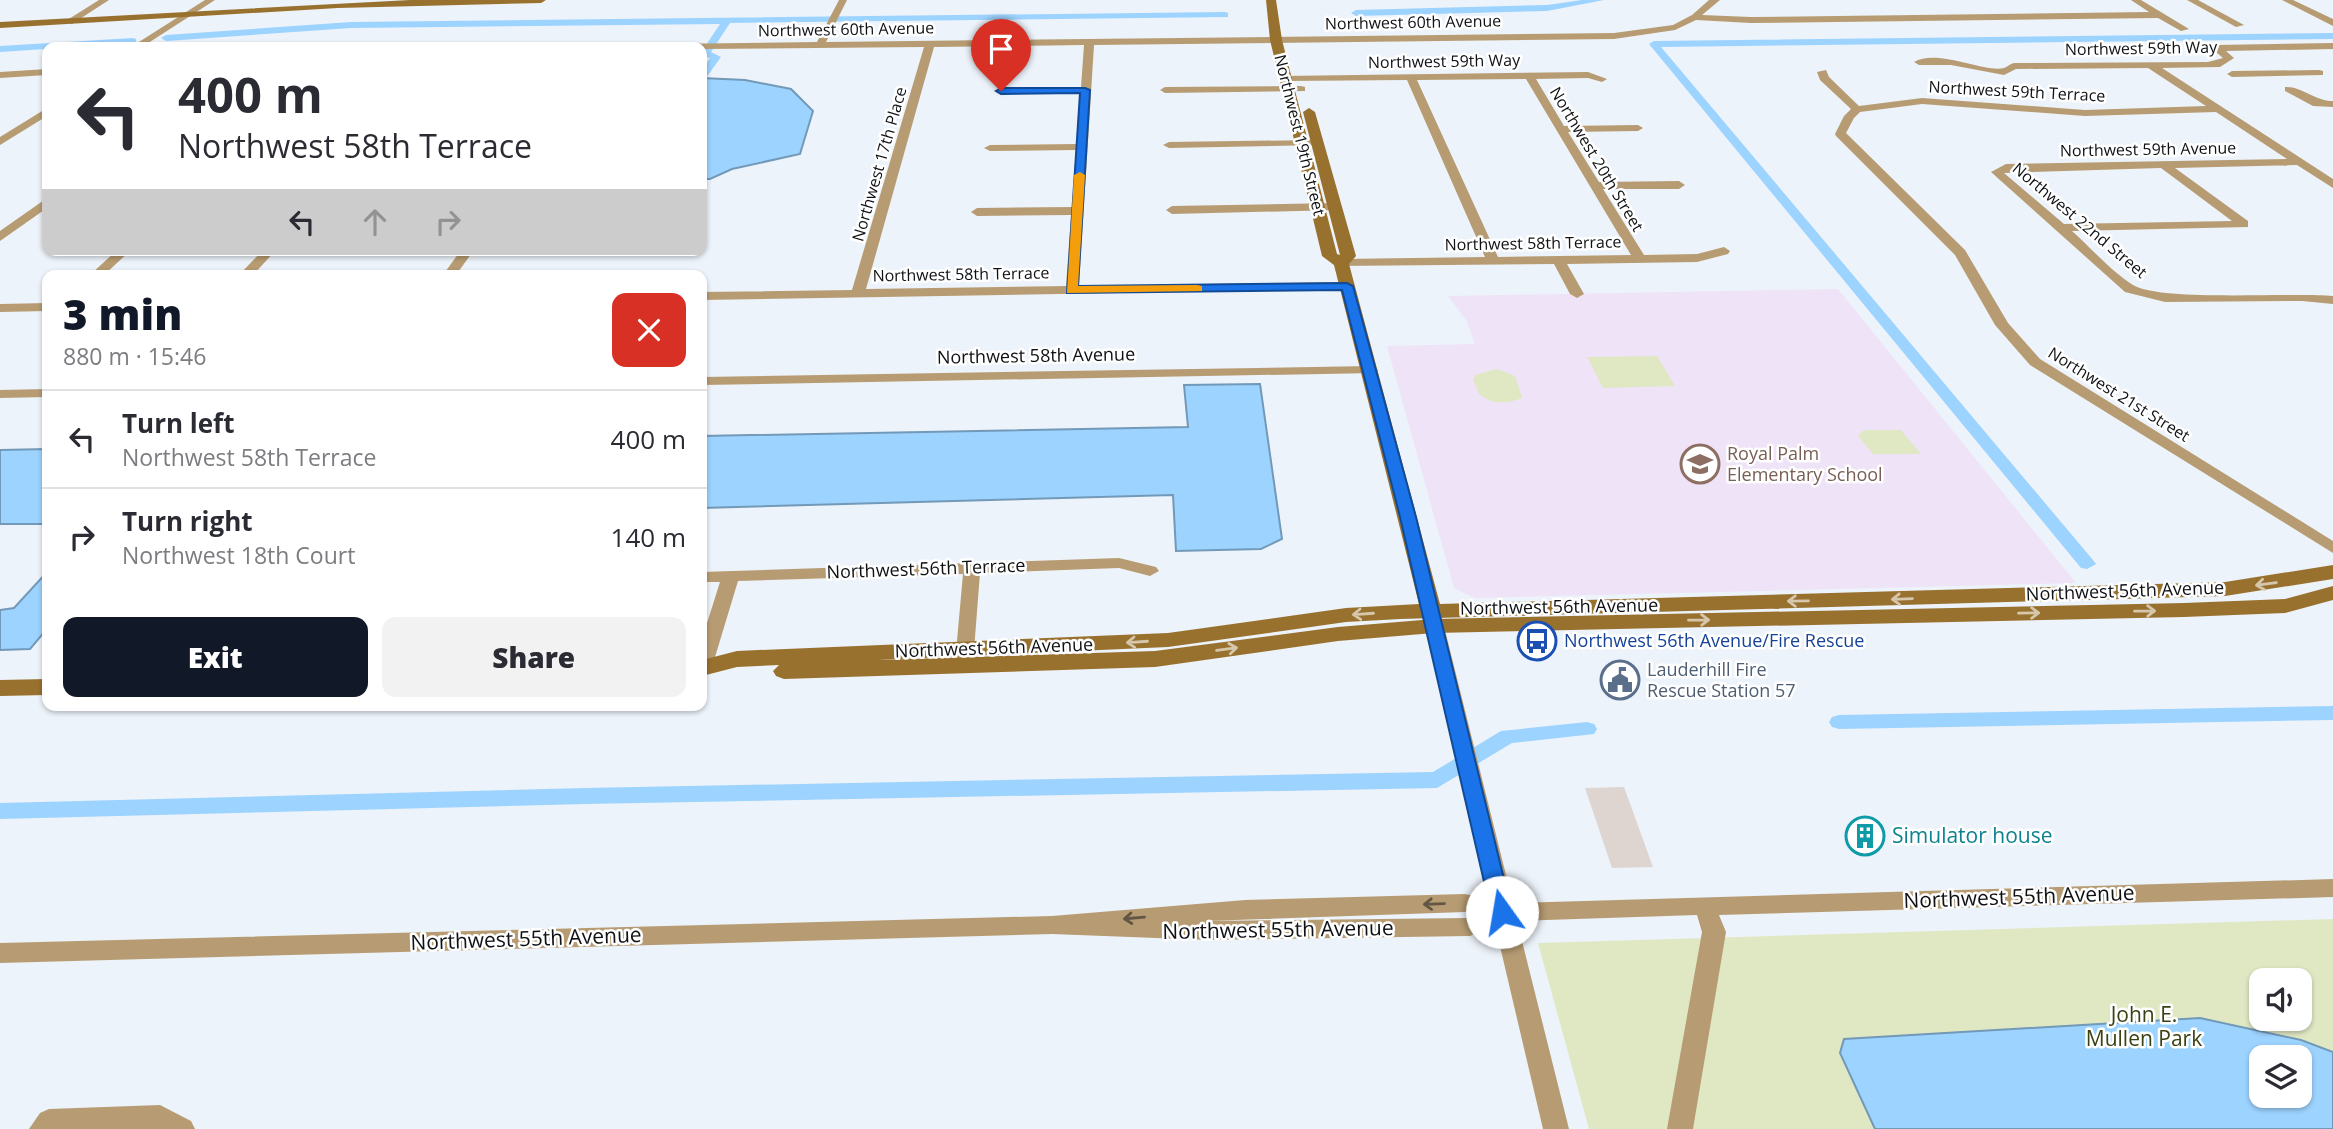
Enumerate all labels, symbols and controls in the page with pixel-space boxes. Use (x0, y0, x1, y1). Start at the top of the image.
street label: Northwest 60th Avenue (1325, 9, 1501, 35)
street label: Northwest 60th Avenue (758, 16, 934, 42)
pin (971, 19, 1031, 91)
icon: arrive (982, 30, 1020, 68)
street label: Northwest 59th Way (2065, 36, 2218, 60)
street label: Northwest 59th Way (1368, 49, 1521, 73)
street label: Northwest 19th Street (1269, 52, 1331, 218)
text: 400 m (178, 61, 323, 127)
icon: left (63, 70, 154, 161)
street label: Northwest 59th Terrace (1928, 75, 2106, 107)
street label: Northwest 20th Street (1545, 83, 1649, 236)
street label: Northwest 17th Place (846, 84, 912, 244)
text: Northwest 58th Terrace (178, 124, 532, 167)
street label: Northwest 59th Avenue (2060, 136, 2236, 162)
street label: Northwest 22nd Street (2008, 157, 2152, 283)
icon: left (283, 203, 321, 241)
icon: ahead (356, 203, 394, 241)
icon: right (429, 203, 467, 241)
street label: Northwest 58th Terrace (1444, 230, 1622, 256)
street label: Northwest 58th Terrace (872, 261, 1050, 287)
text: 3 min (63, 285, 182, 342)
button: close (612, 293, 686, 367)
text: 880 m · 15:46 (63, 340, 206, 372)
street label: Northwest 58th Avenue (937, 341, 1135, 369)
street label: Northwest 21st Street (2044, 341, 2194, 447)
text: Turn left (122, 405, 234, 441)
icon: left (63, 420, 101, 458)
text: 400 m (611, 421, 686, 457)
text: Northwest 58th Terrace (122, 441, 376, 473)
place label: Royal Palm Elementary School (1727, 441, 1883, 486)
school or university icon: Royal Palm Elementary School (1679, 443, 1721, 485)
text: Turn right (122, 503, 253, 539)
icon: right (63, 518, 101, 556)
text: 140 m (611, 519, 686, 555)
text: Northwest 18th Court (122, 539, 355, 571)
street label: Northwest 56th Terrace (826, 553, 1026, 583)
street label: Northwest 56th Avenue (2025, 575, 2224, 605)
one-way arrow (2255, 577, 2278, 590)
street label: Northwest 56th Avenue (1460, 592, 1658, 620)
one-way arrow (1891, 592, 1914, 605)
one-way arrow (1787, 595, 1810, 608)
one-way arrow (2133, 604, 2156, 618)
one-way arrow (2018, 607, 2041, 620)
one-way arrow (1352, 608, 1374, 621)
one-way arrow (1687, 614, 1710, 627)
button: Exit (63, 617, 368, 697)
button: Share (382, 617, 686, 697)
bus stop icon: Northwest 56th Avenue/Fire Rescue (1516, 620, 1558, 662)
place label: Northwest 56th Avenue/Fire Rescue (1564, 628, 1864, 652)
street label: Northwest 56th Avenue (894, 632, 1093, 662)
one-way arrow (1126, 636, 1149, 649)
one-way arrow (1215, 642, 1238, 655)
place label: Lauderhill Fire Rescue Station 57 (1647, 657, 1796, 702)
public building icon: Lauderhill Fire Rescue Station 57 (1599, 659, 1641, 701)
building icon: Simulator house (1844, 815, 1886, 857)
place label: Simulator house (1892, 821, 2052, 849)
position arrow (1465, 875, 1539, 949)
street label: Northwest 55th Avenue (1903, 878, 2135, 914)
one-way arrow (1423, 897, 1446, 911)
one-way arrow (1123, 912, 1146, 925)
street label: Northwest 55th Avenue (1162, 913, 1394, 945)
street label: Northwest 55th Avenue (410, 920, 642, 956)
map controls (2249, 968, 2312, 1108)
button: sound (2249, 968, 2312, 1031)
park label: John E. Mullen Park (2086, 1000, 2202, 1052)
button: layers (2249, 1045, 2312, 1108)

